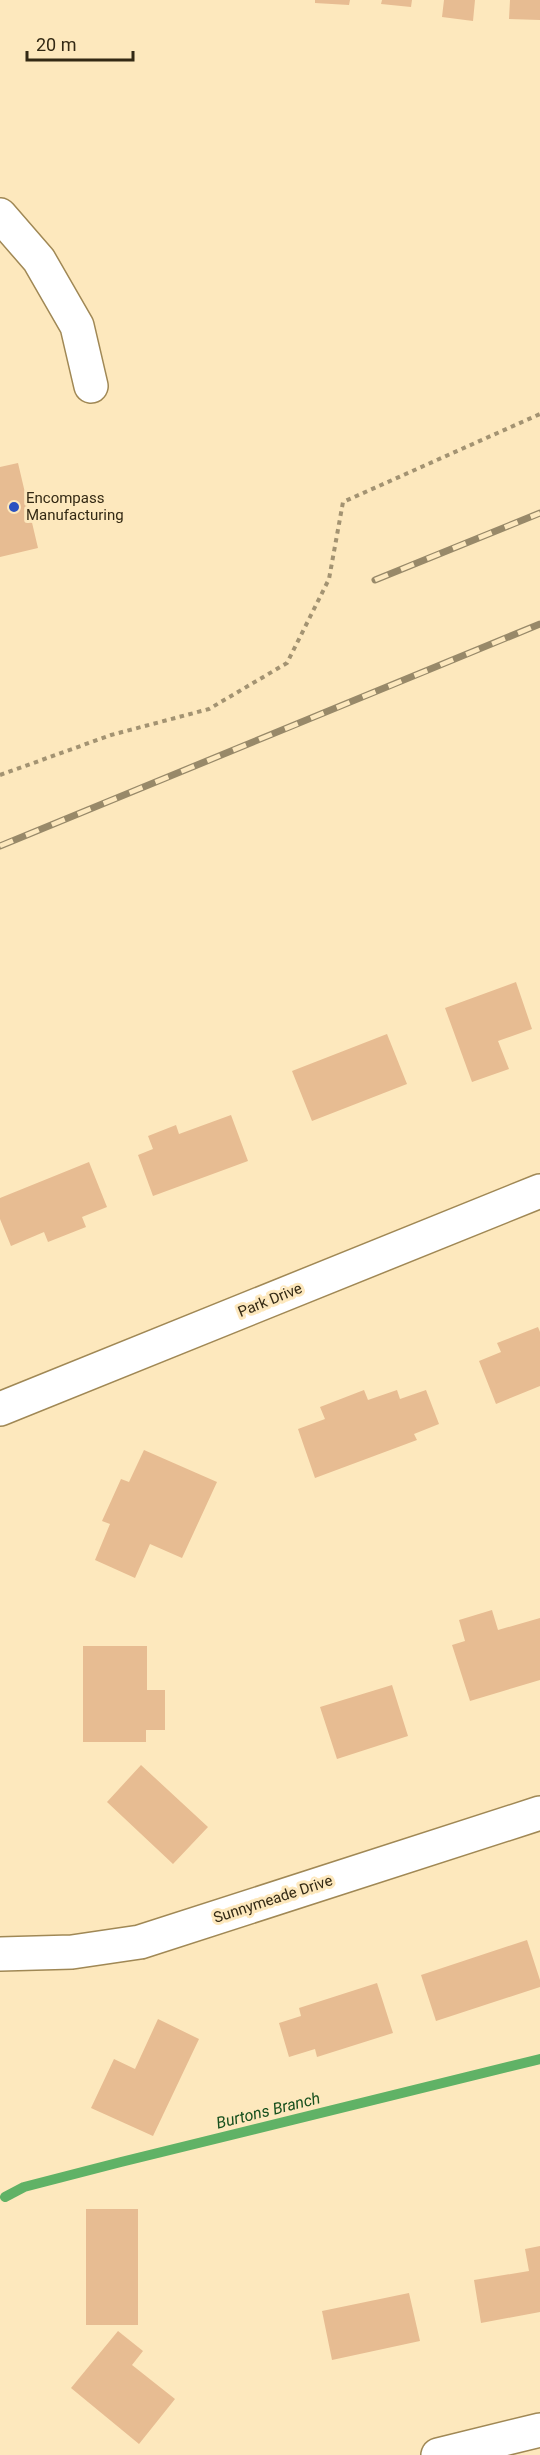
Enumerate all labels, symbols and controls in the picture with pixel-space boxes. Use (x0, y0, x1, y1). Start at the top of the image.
scale bar (27, 24, 134, 62)
text: 20 m (36, 34, 76, 55)
place label: Encompass Manufacturing (26, 489, 124, 524)
marker: Encompass Manufacturing (7, 500, 21, 514)
street label: Park Drive (235, 1279, 305, 1321)
street label: Sunnymeade Drive (211, 1871, 335, 1927)
water label: Burtons Branch (214, 2088, 322, 2133)

